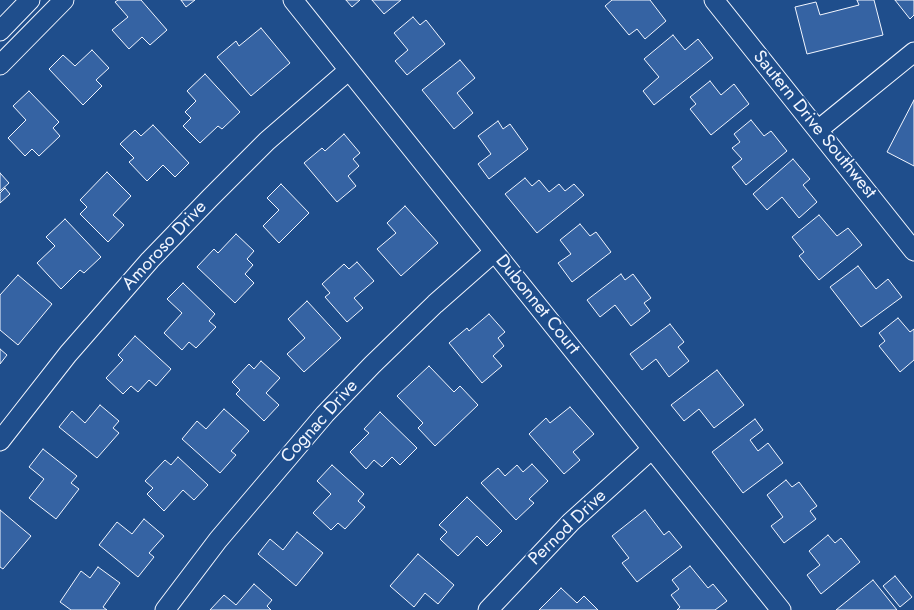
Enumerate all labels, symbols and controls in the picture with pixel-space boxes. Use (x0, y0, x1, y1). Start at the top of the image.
street label: Sautern Drive Southwest (748, 47, 880, 203)
street label: Amoroso Drive (118, 197, 212, 295)
street label: Dubonnet Court (490, 251, 584, 359)
street label: Cognac Drive (277, 376, 363, 468)
street label: Pernod Drive (525, 486, 611, 570)

